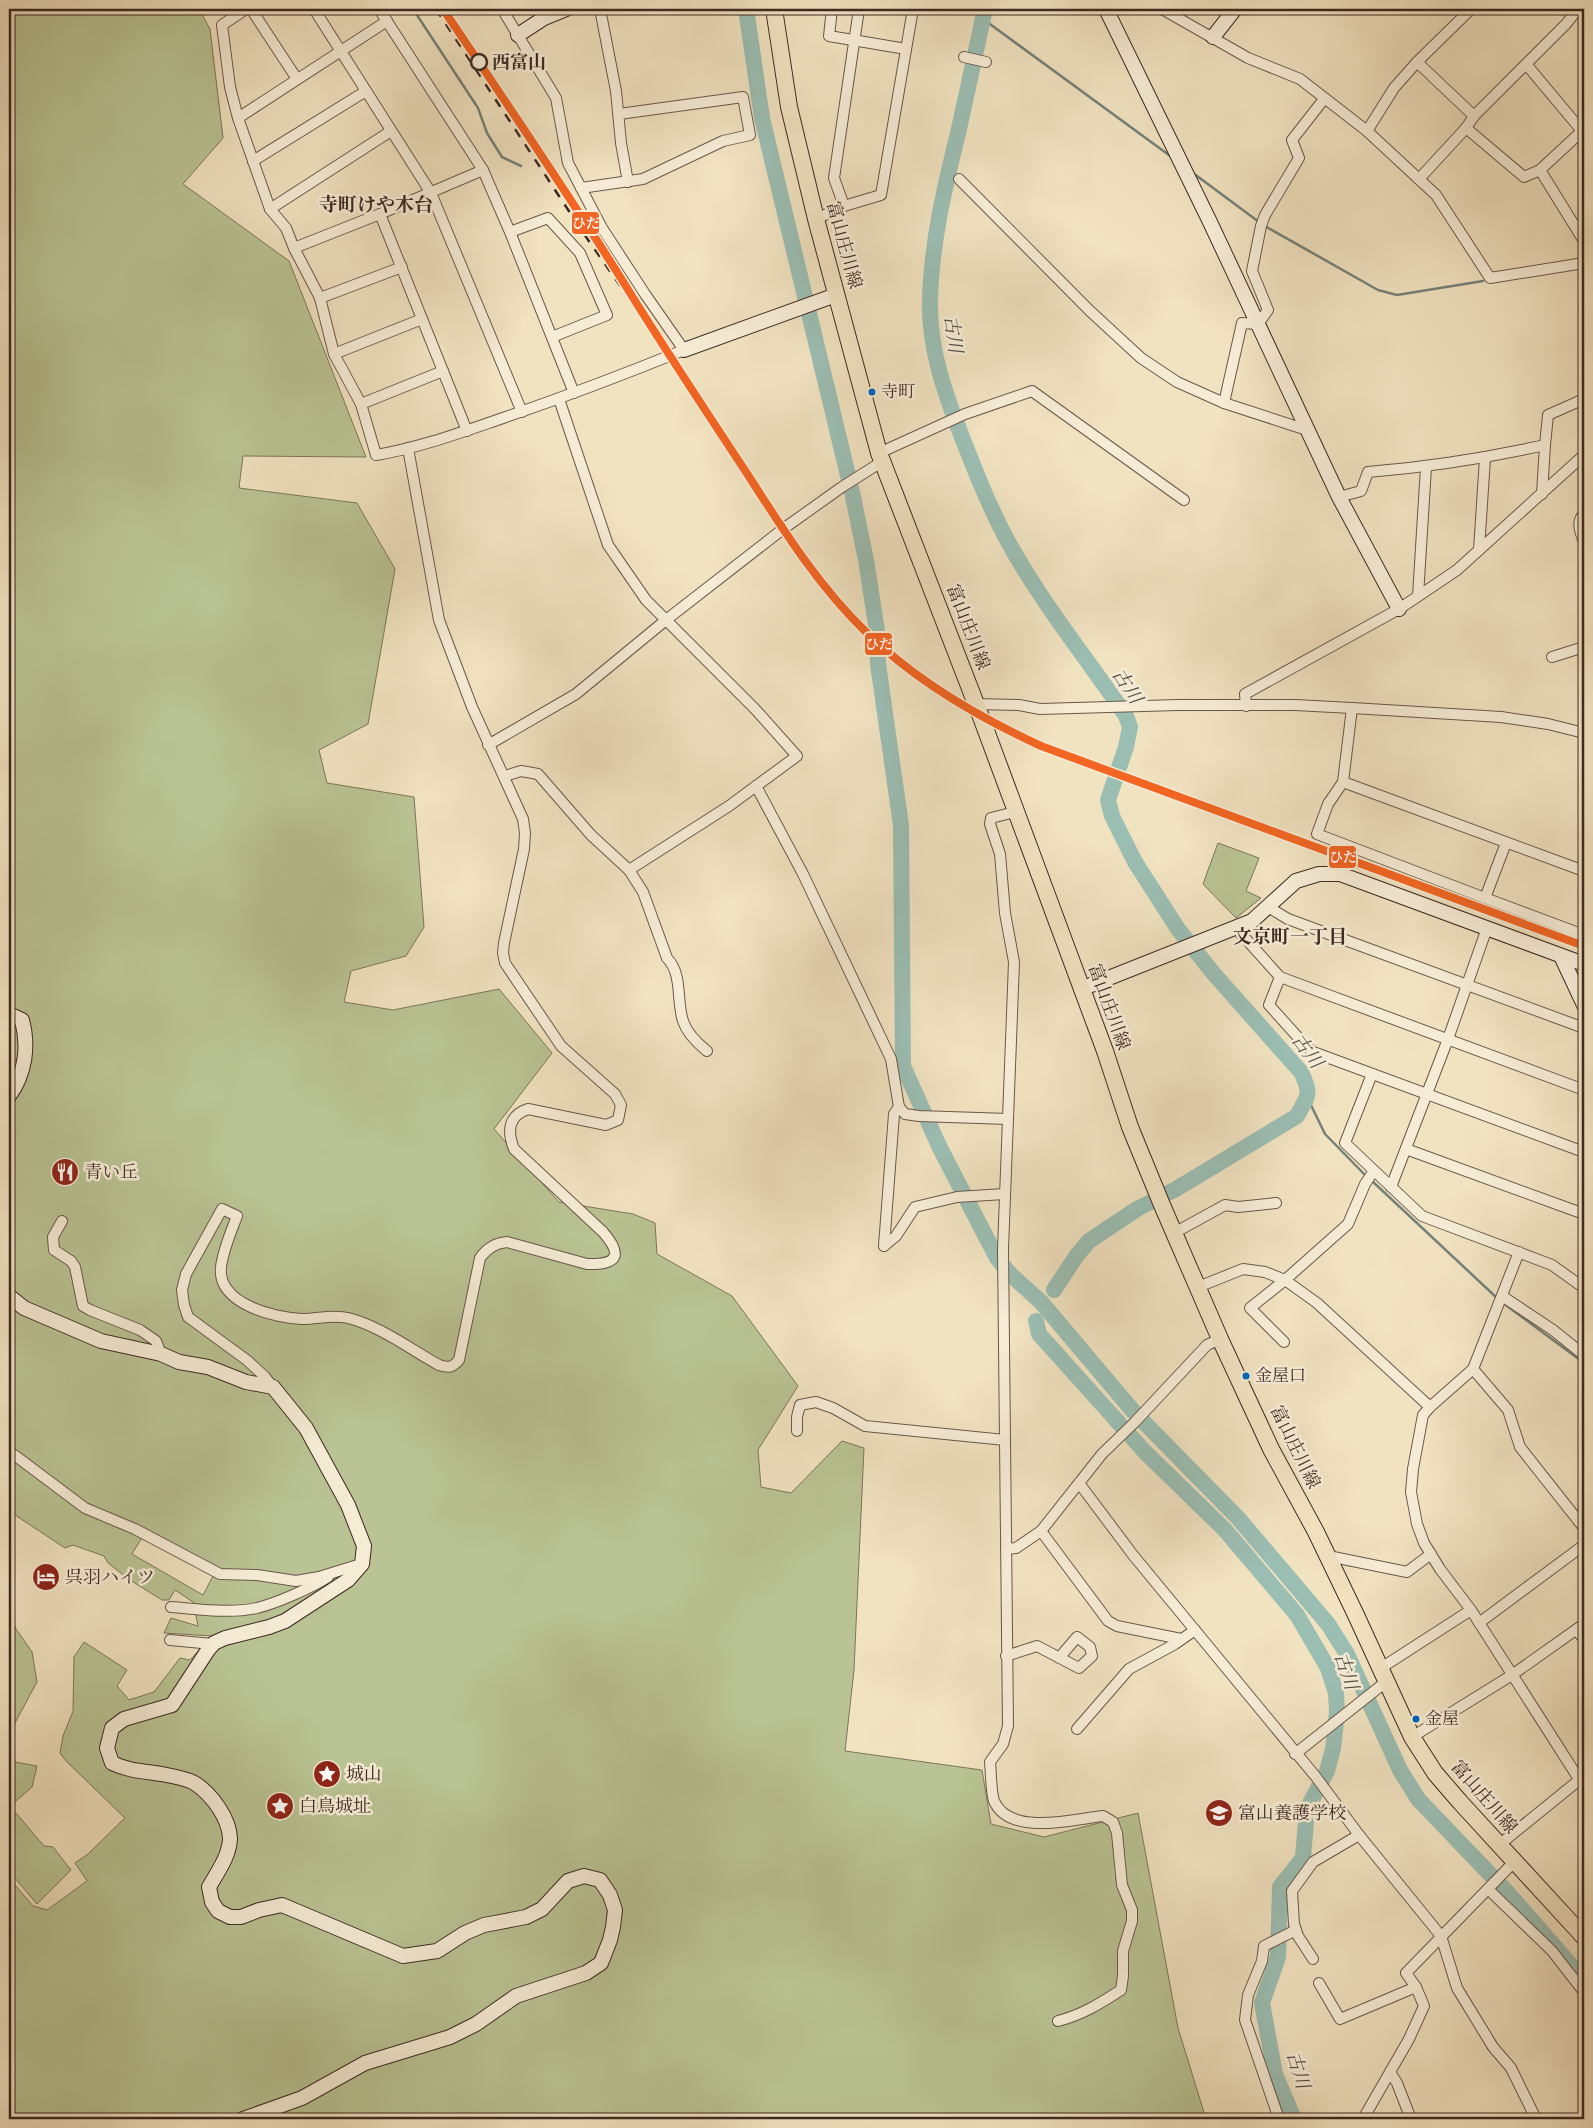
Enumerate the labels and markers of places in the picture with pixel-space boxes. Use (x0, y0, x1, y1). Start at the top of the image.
place label: 西富山 (492, 51, 546, 74)
marker: 西富山 (470, 53, 488, 71)
place label: 寺町 (881, 381, 915, 403)
marker: 寺町 (867, 387, 877, 397)
restaurant icon: 青い丘 (50, 1157, 80, 1187)
place label: 青い丘 (84, 1161, 138, 1184)
place label: 金屋口 (1255, 1365, 1306, 1387)
marker: 金屋口 (1241, 1371, 1251, 1381)
hotel icon: 呉羽ハイツ (31, 1562, 61, 1592)
place label: 呉羽ハイツ (65, 1566, 155, 1589)
place label: 金屋 (1425, 1708, 1459, 1730)
marker: 金屋 (1411, 1714, 1421, 1724)
place icon: 城山 (312, 1759, 342, 1789)
place label: 城山 (346, 1763, 382, 1786)
place icon: 白鳥城址 (265, 1791, 295, 1821)
place label: 白鳥城址 (299, 1795, 371, 1818)
school or university icon: 富山養護学校 (1204, 1798, 1234, 1828)
place label: 富山養護学校 (1238, 1802, 1346, 1825)

